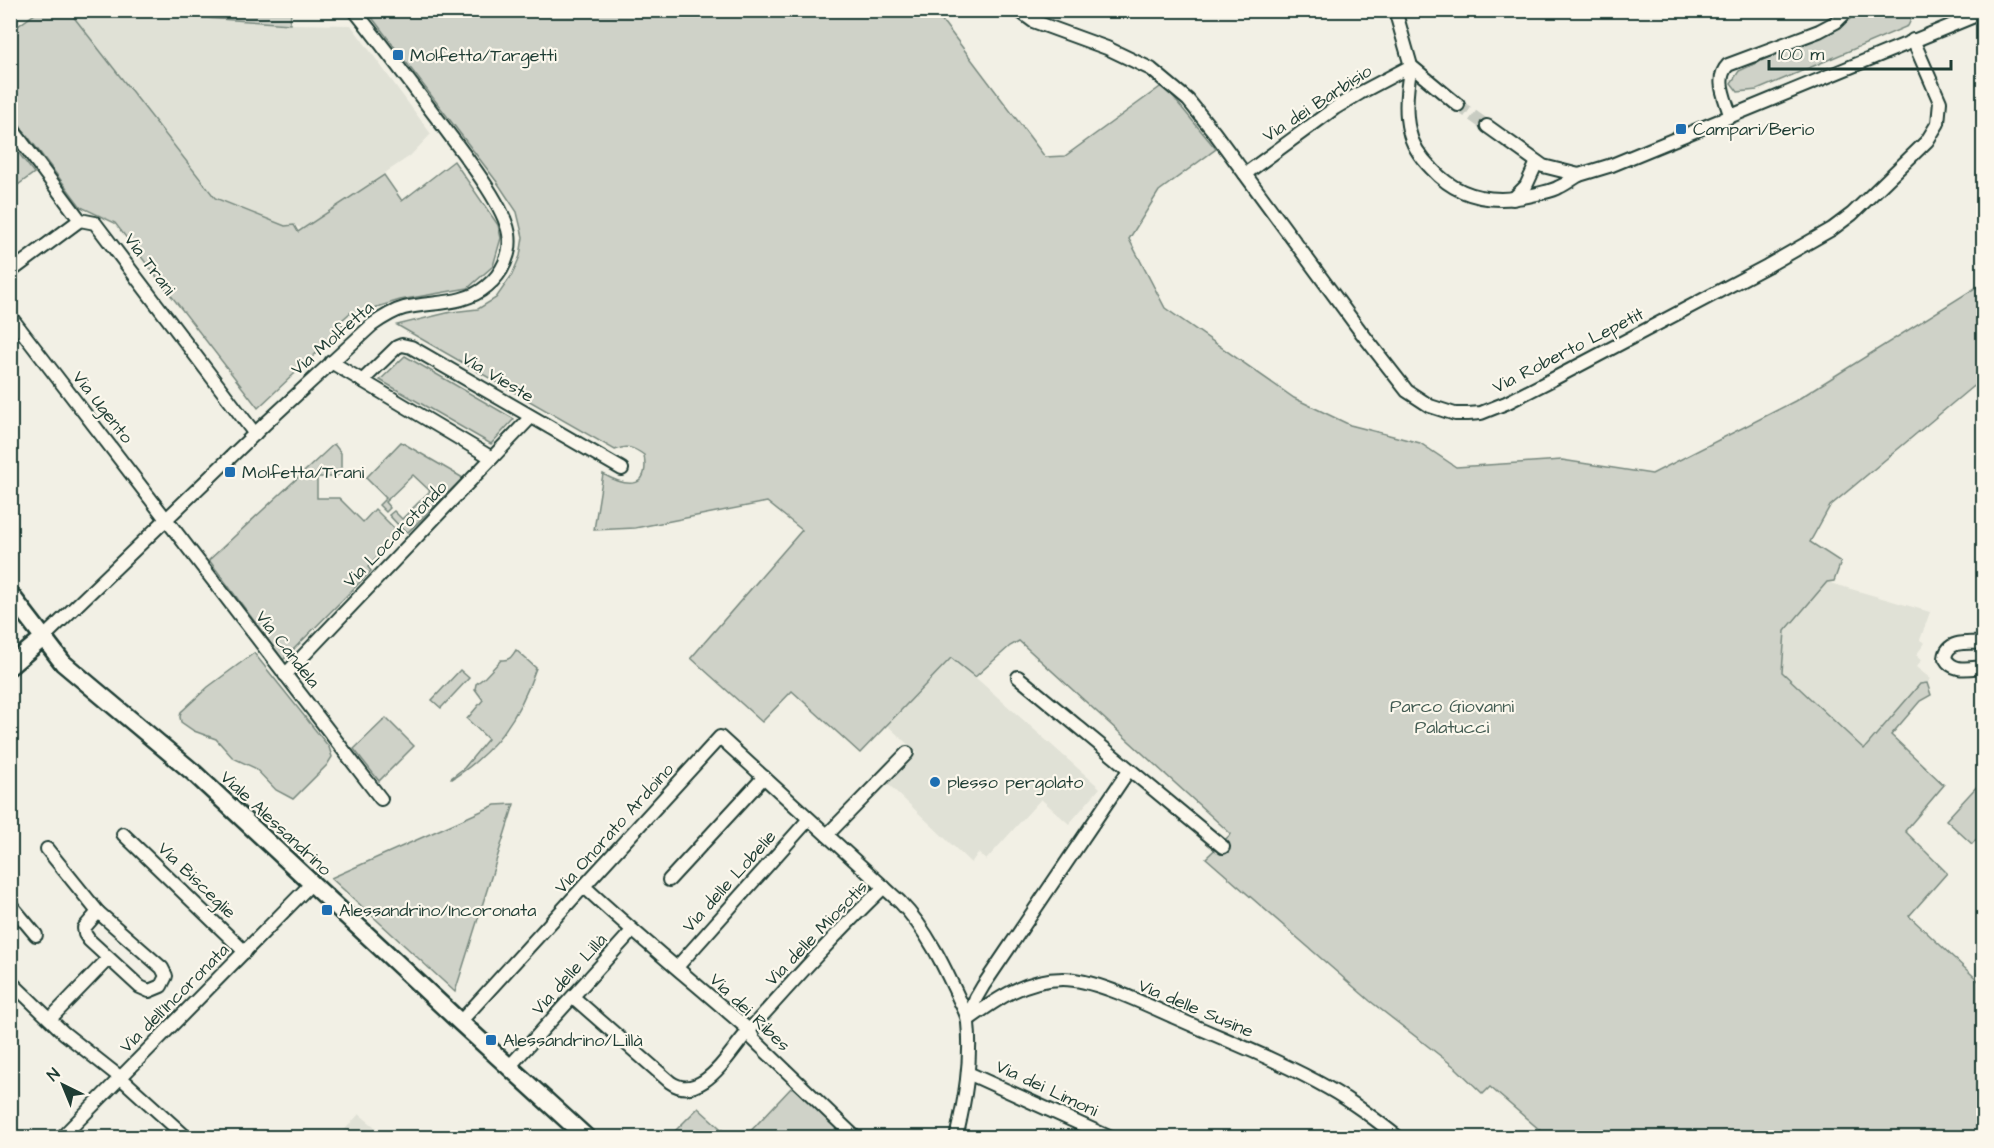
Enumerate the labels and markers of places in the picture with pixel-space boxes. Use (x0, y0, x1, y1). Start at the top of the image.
place label: Molfetta/Targetti (410, 43, 557, 69)
marker: Molfetta/Targetti (391, 48, 405, 62)
place label: Campari/Berio (1693, 117, 1814, 142)
marker: Campari/Berio (1674, 122, 1688, 136)
place label: Molfetta/Trani (242, 460, 364, 485)
marker: Molfetta/Trani (223, 465, 237, 479)
place label: plesso pergolato (947, 770, 1083, 796)
marker: plesso pergolato (928, 775, 942, 789)
place label: Alessandrino/Incoronata (339, 898, 536, 923)
marker: Alessandrino/Incoronata (320, 903, 334, 917)
place label: Alessandrino/Lillà (503, 1028, 643, 1053)
marker: Alessandrino/Lillà (484, 1033, 498, 1047)

